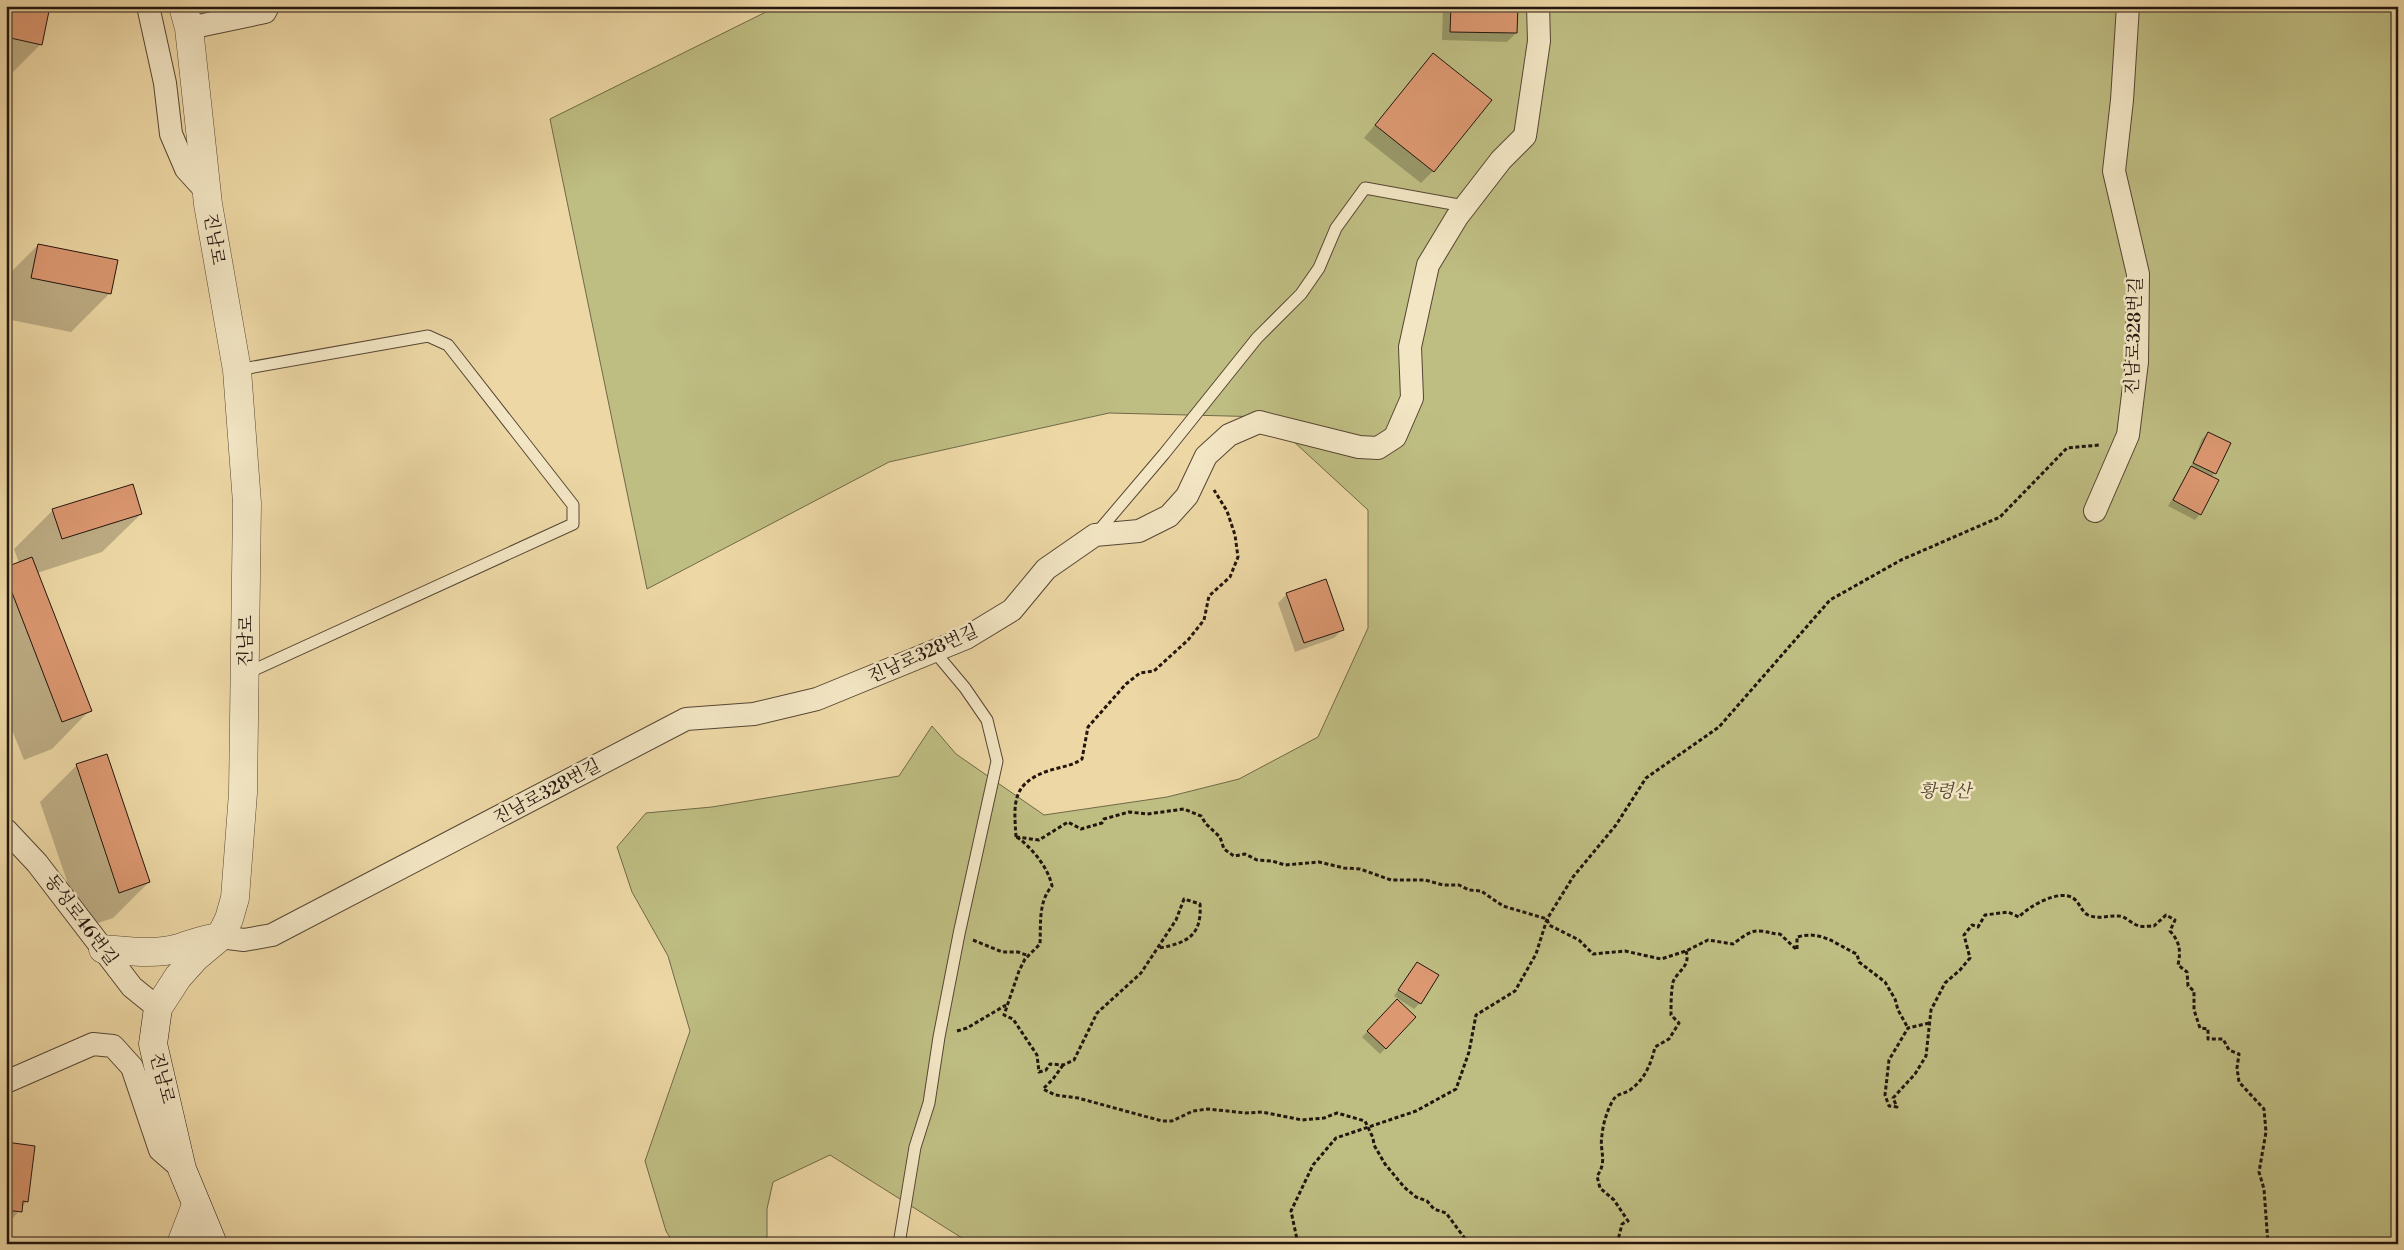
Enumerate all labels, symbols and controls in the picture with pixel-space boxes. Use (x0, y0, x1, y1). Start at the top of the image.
street label: 진남로 (199, 211, 229, 267)
street label: 진남로328번길 (2120, 277, 2148, 395)
street label: 진남로 (234, 615, 258, 667)
street label: 진남로328번길 (864, 619, 982, 689)
street label: 진남로328번길 (489, 754, 605, 830)
park label: 황령산 (1919, 780, 1974, 803)
street label: 동성로46번길 (39, 870, 123, 970)
street label: 진남로 (145, 1050, 179, 1106)

